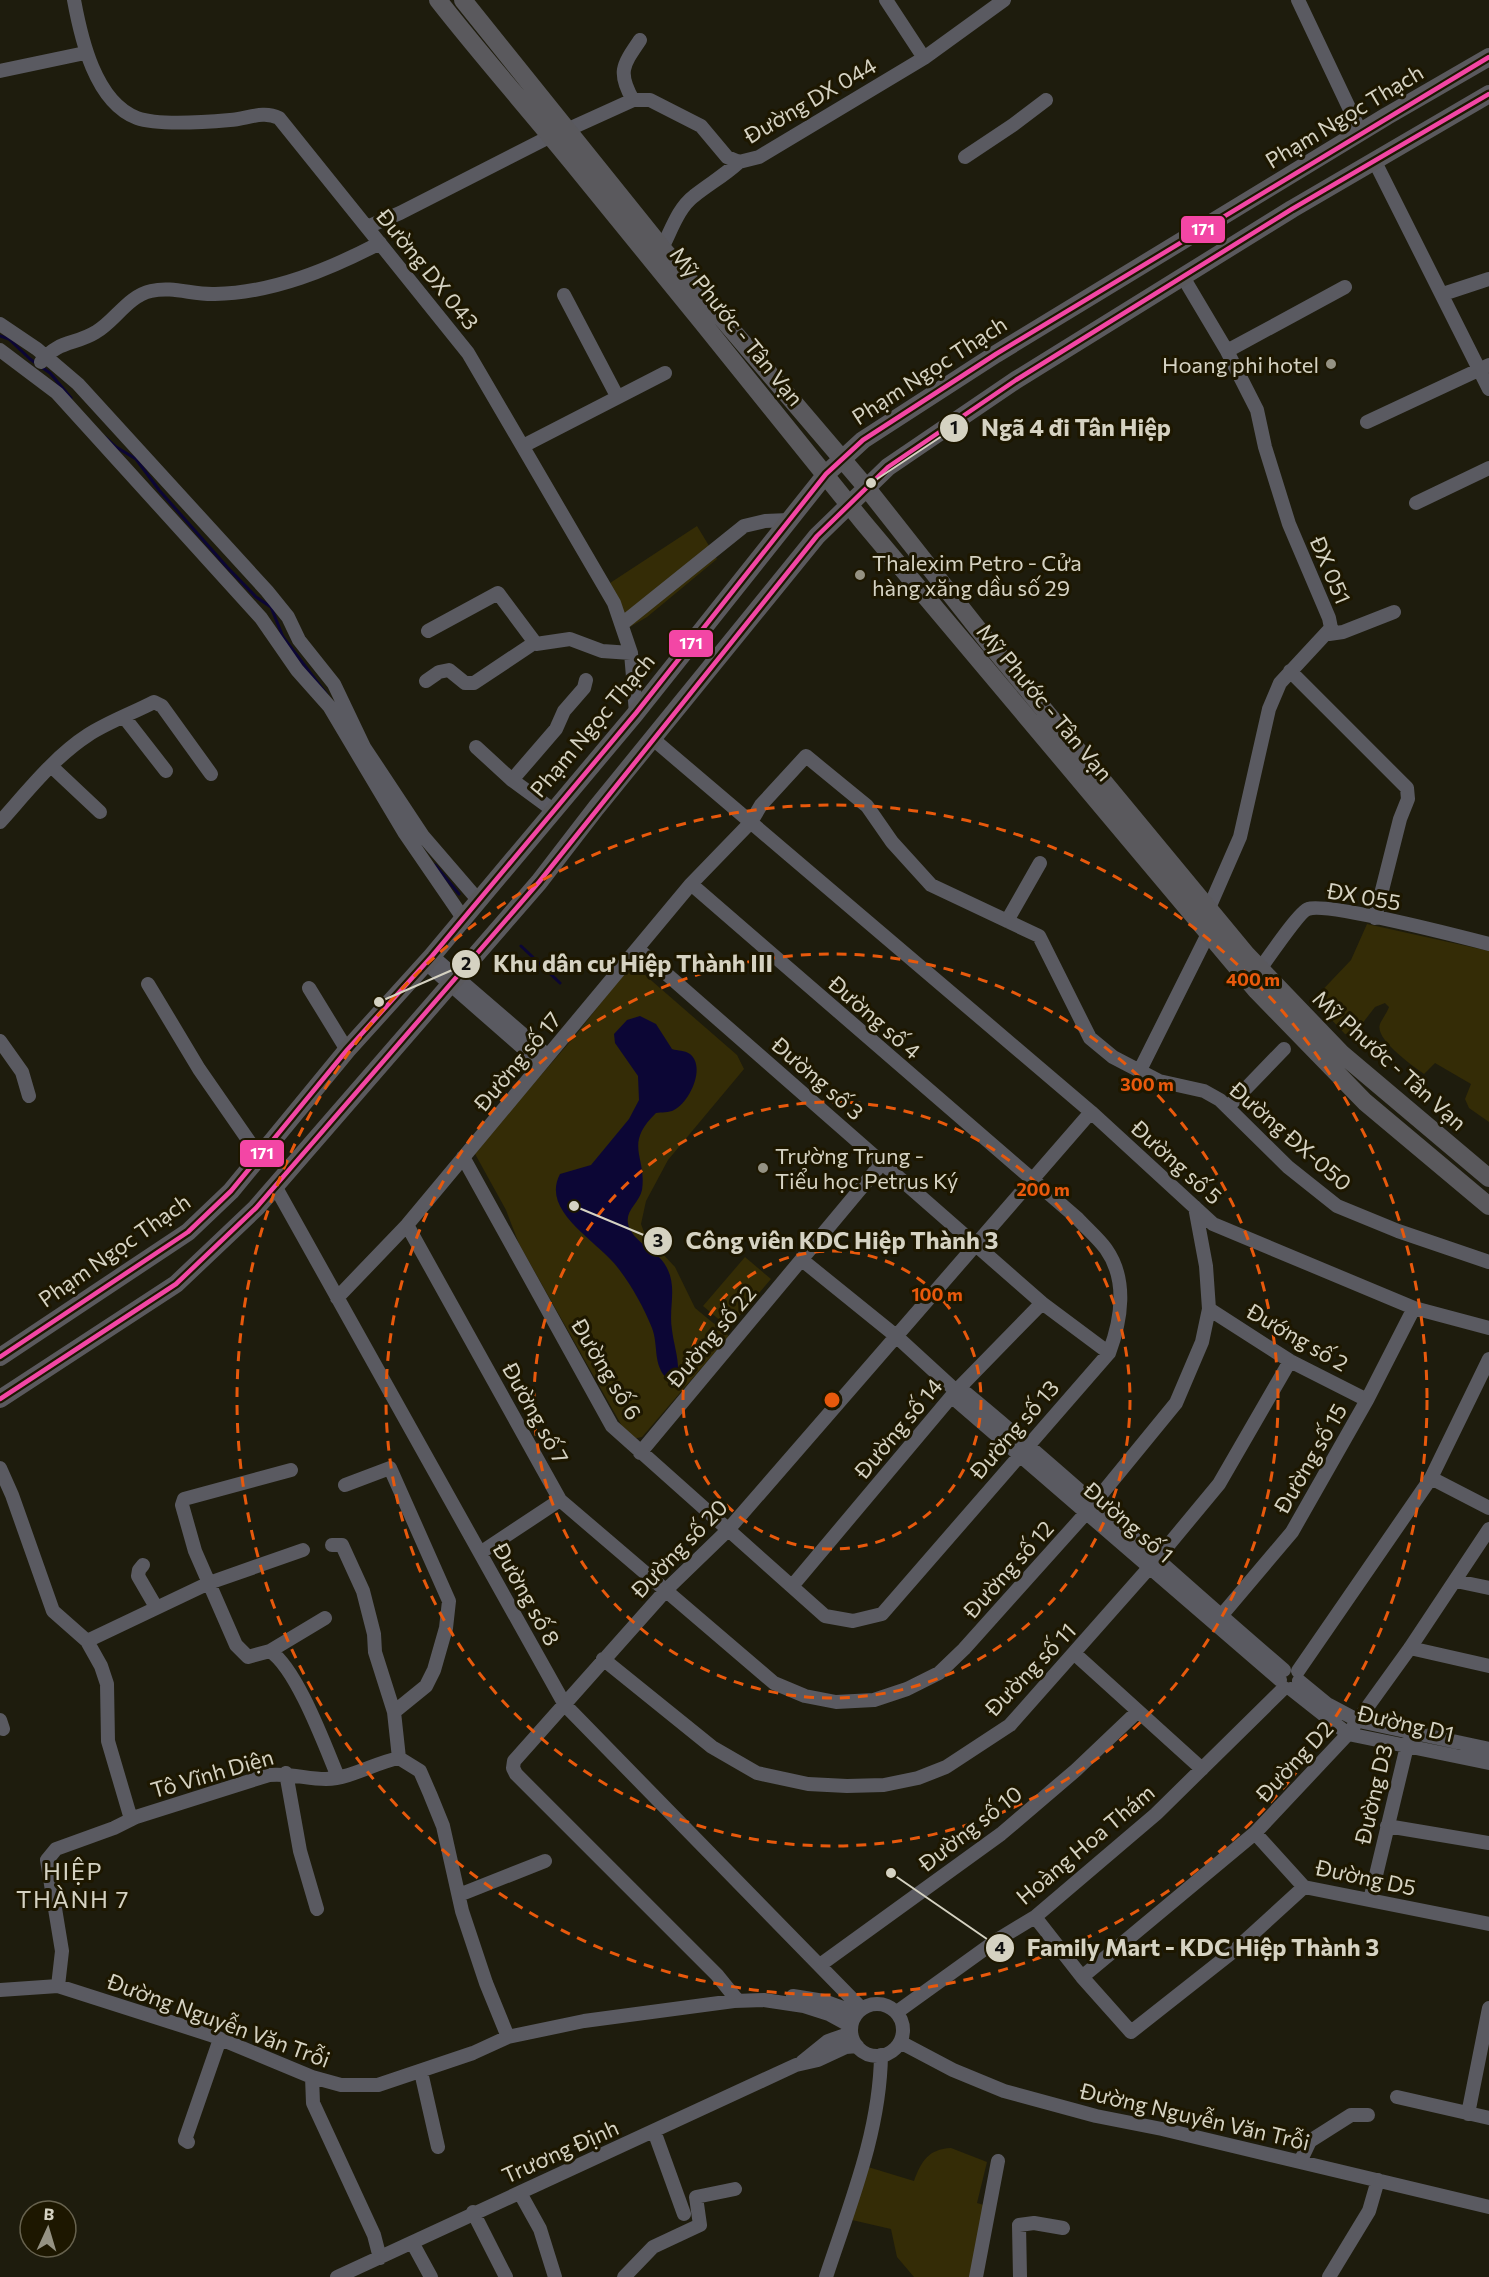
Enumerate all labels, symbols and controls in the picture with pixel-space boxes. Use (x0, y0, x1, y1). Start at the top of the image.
street label: Đường DX 044 (738, 51, 881, 149)
street label: Phạm Ngọc Thạch (1260, 58, 1428, 174)
street label: Đường DX 043 (370, 202, 485, 335)
line badge: 171 (1180, 215, 1226, 244)
text: 171 (1191, 219, 1215, 238)
street label: Mỹ Phước - Tân Vạn (665, 241, 809, 411)
street label: Phạm Ngọc Thạch (846, 310, 1012, 430)
place label: Hoang phi hotel (1162, 351, 1319, 378)
marker: Hoang phi hotel (1324, 357, 1338, 371)
callout: Ngã 4 đi Tân Hiệp (939, 407, 1183, 449)
text: Ngã 4 đi Tân Hiệp (981, 412, 1171, 441)
text: 1 (950, 416, 958, 438)
street label: ĐX 051 (1304, 531, 1357, 608)
place label: Thalexim Petro - Cửa hàng xăng dầu số 29 (872, 549, 1082, 601)
marker: Thalexim Petro - Cửa hàng xăng dầu số 29 (853, 568, 867, 582)
street label: Mỹ Phước - Tân Vạn (971, 618, 1119, 786)
line badge: 171 (668, 629, 714, 658)
text: 171 (679, 633, 703, 652)
street label: Phạm Ngọc Thạch (524, 648, 660, 802)
street label: ĐX 055 (1324, 876, 1403, 916)
callout: Khu dân cư Hiệp Thành III (451, 943, 785, 985)
text: Khu dân cư Hiệp Thành III (493, 948, 773, 977)
text: 2 (461, 952, 471, 974)
text: 400 m (1226, 968, 1280, 990)
street label: Đường số 4 (823, 969, 927, 1064)
street label: Mỹ Phước - Tân Vạn (1308, 984, 1472, 1136)
street label: Đường số 17 (467, 1006, 566, 1117)
street label: Đường số 3 (766, 1030, 869, 1125)
text: 300 m (1120, 1073, 1174, 1095)
street label: Đường ĐX-050 (1224, 1075, 1357, 1196)
street label: Đường số 5 (1125, 1114, 1228, 1210)
line badge: 171 (239, 1139, 285, 1168)
place label: Trường Trung - Tiểu học Petrus Ký (775, 1142, 958, 1194)
text: 171 (250, 1143, 274, 1162)
marker: Trường Trung - Tiểu học Petrus Ký (756, 1161, 770, 1175)
text: 200 m (1016, 1178, 1070, 1200)
street label: Phạm Ngọc Thạch (33, 1188, 195, 1312)
callout: Công viên KDC Hiệp Thành 3 (643, 1220, 1010, 1262)
text: Công viên KDC Hiệp Thành 3 (686, 1225, 998, 1254)
text: 3 (653, 1229, 663, 1251)
street label: Đường số 22 (660, 1280, 761, 1393)
text: 100 m (911, 1283, 963, 1305)
street label: Đướng số 2 (1242, 1297, 1353, 1377)
street label: Đường số 6 (566, 1313, 648, 1425)
street label: Đường số 7 (497, 1357, 575, 1468)
street label: Đường số 14 (848, 1372, 948, 1484)
street label: Đường số 13 (963, 1374, 1064, 1485)
centre of rings (822, 1390, 842, 1410)
street label: Đường số 15 (1267, 1398, 1352, 1519)
street label: Đường số 1 (1078, 1475, 1179, 1568)
street label: Đường số 20 (625, 1493, 733, 1604)
street label: Đường số 12 (957, 1515, 1059, 1624)
street label: Đường số 8 (487, 1537, 566, 1650)
street label: Đường số 11 (978, 1617, 1081, 1722)
street label: Đường D1 (1354, 1699, 1457, 1747)
street label: Đường D2 (1249, 1715, 1338, 1808)
street label: Đường D3 (1348, 1741, 1398, 1847)
street label: Tô Vĩnh Diện (148, 1743, 276, 1803)
street label: Hoàng Hoa Thám (1010, 1778, 1160, 1910)
street label: Đường số 10 (912, 1779, 1027, 1877)
street label: Đường D5 (1313, 1853, 1419, 1901)
district label: HIỆP THÀNH 7 (16, 1856, 130, 1913)
callout: Family Mart - KDC Hiệp Thành 3 (985, 1927, 1391, 1969)
text: Family Mart - KDC Hiệp Thành 3 (1027, 1932, 1379, 1961)
text: 4 (994, 1936, 1006, 1958)
street label: Đường Nguyễn Văn Trỗi (103, 1967, 334, 2073)
street label: Đường Nguyễn Văn Trỗi (1077, 2076, 1312, 2156)
street label: Trương Định (498, 2113, 622, 2189)
north arrow (18, 2199, 78, 2259)
text: B (43, 2204, 55, 2223)

